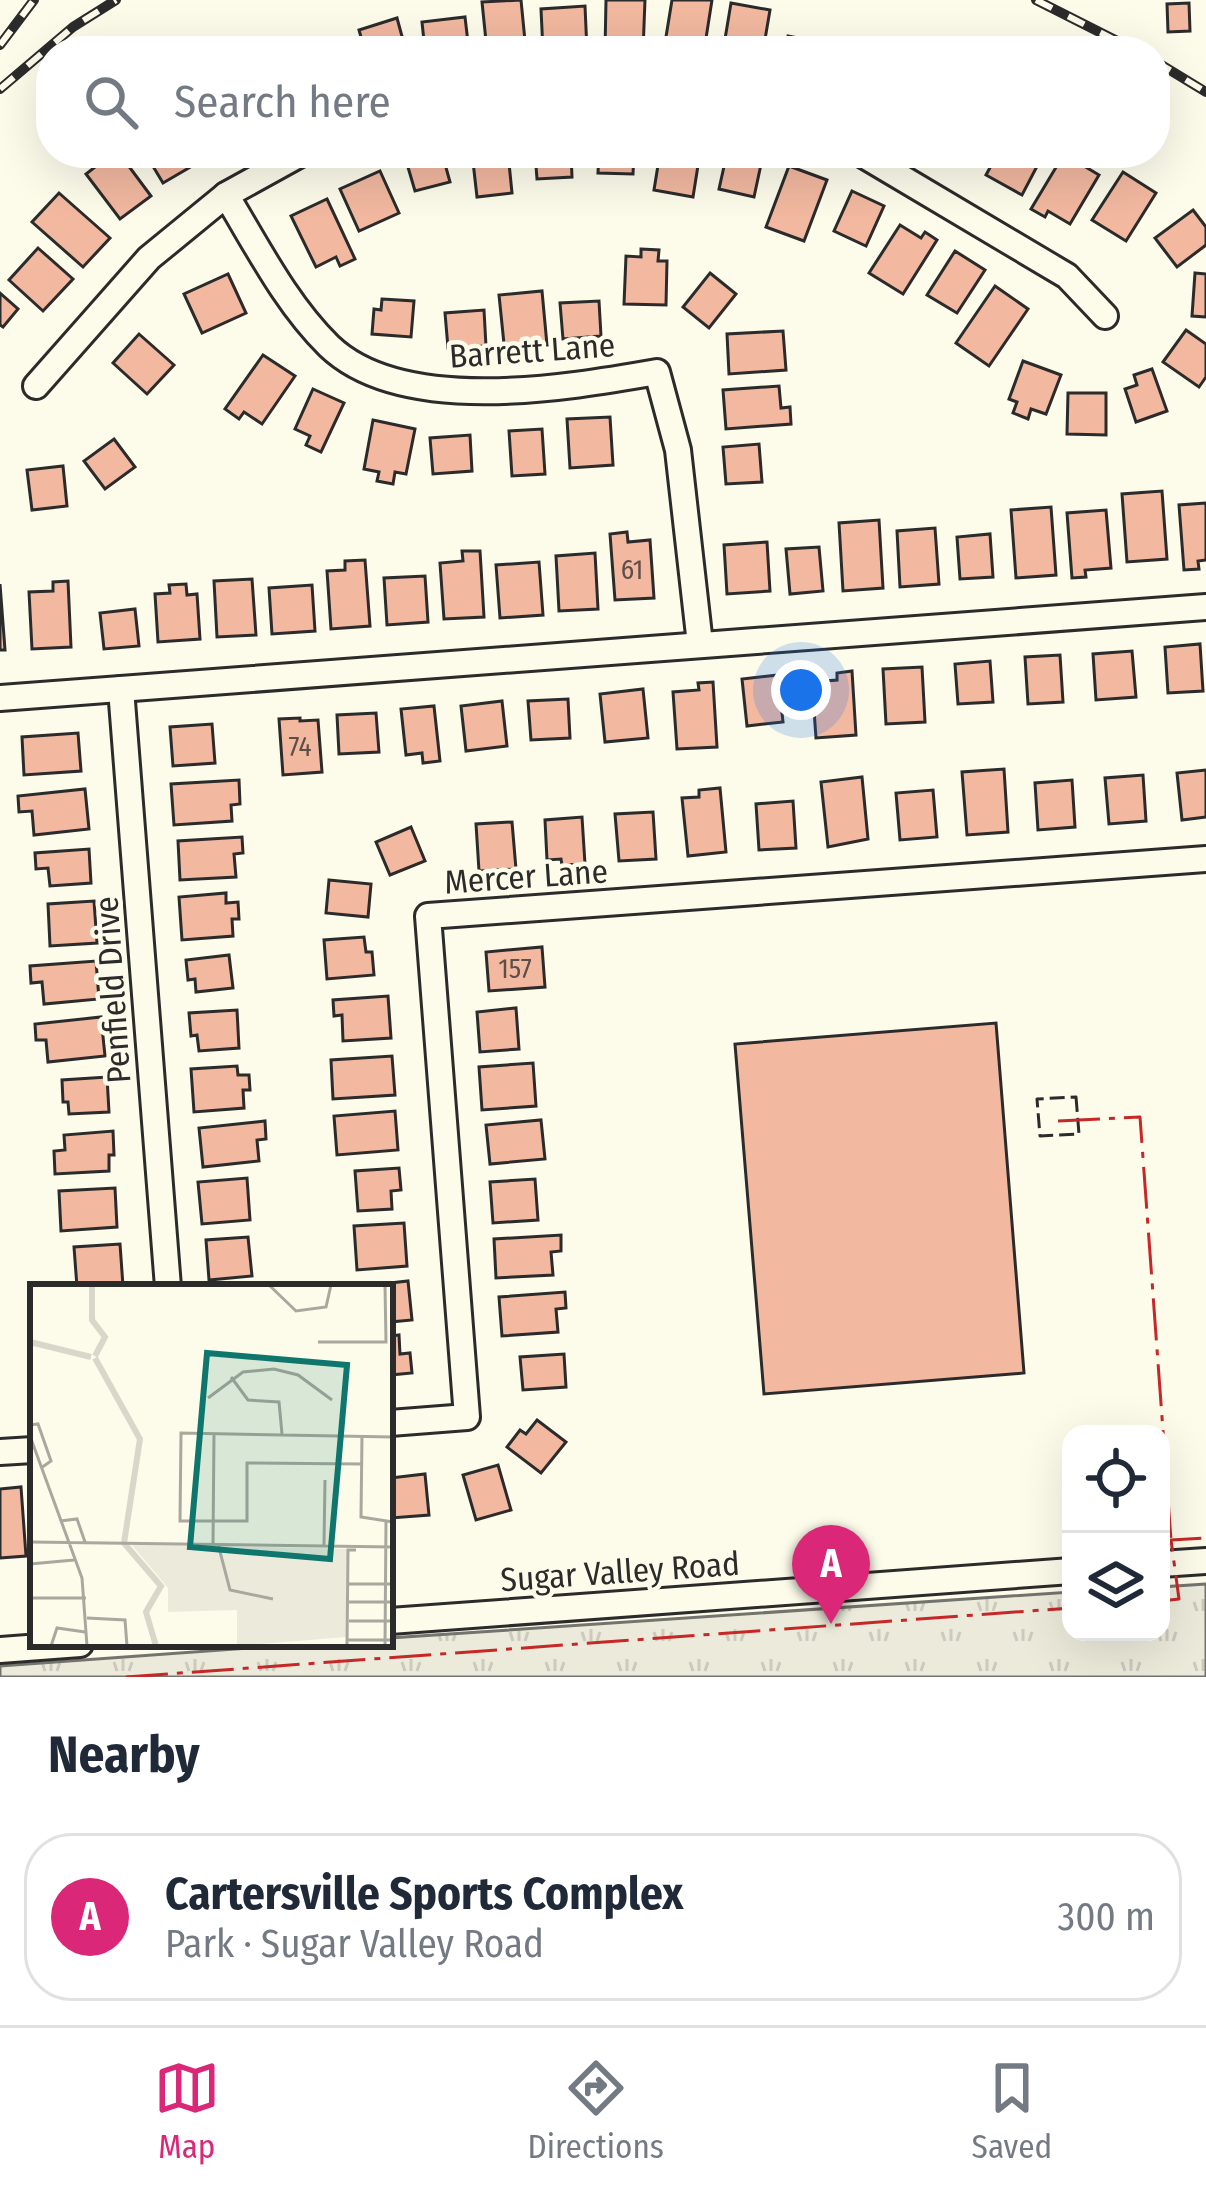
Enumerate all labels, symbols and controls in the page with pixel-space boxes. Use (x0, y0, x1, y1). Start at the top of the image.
search box (36, 36, 1170, 168)
icon: search (78, 69, 144, 135)
text: Search here (174, 75, 391, 129)
street label: Barrett Lane (448, 325, 616, 377)
house number: 61 (621, 554, 643, 586)
your location (771, 660, 831, 720)
house number: 74 (288, 731, 312, 763)
street label: Mercer Lane (443, 851, 609, 903)
street label: Penfield Drive (87, 895, 139, 1085)
house number: 157 (498, 953, 532, 985)
inset map (30, 1284, 393, 1647)
map controls (1062, 1425, 1170, 1641)
button: locate (1062, 1425, 1170, 1533)
pin: A (792, 1525, 870, 1624)
button: layers (1062, 1533, 1170, 1641)
street label: Sugar Valley Road (499, 1544, 741, 1600)
text: Nearby (48, 1724, 200, 1786)
text: Cartersville Sports Complex (165, 1867, 683, 1921)
text: A (79, 1894, 101, 1940)
text: 300 m (1058, 1894, 1155, 1940)
text: Park · Sugar Valley Road (165, 1921, 544, 1967)
tab: Map (154, 2055, 220, 2167)
tab: Directions (527, 2055, 664, 2167)
tab: Saved (972, 2055, 1052, 2167)

